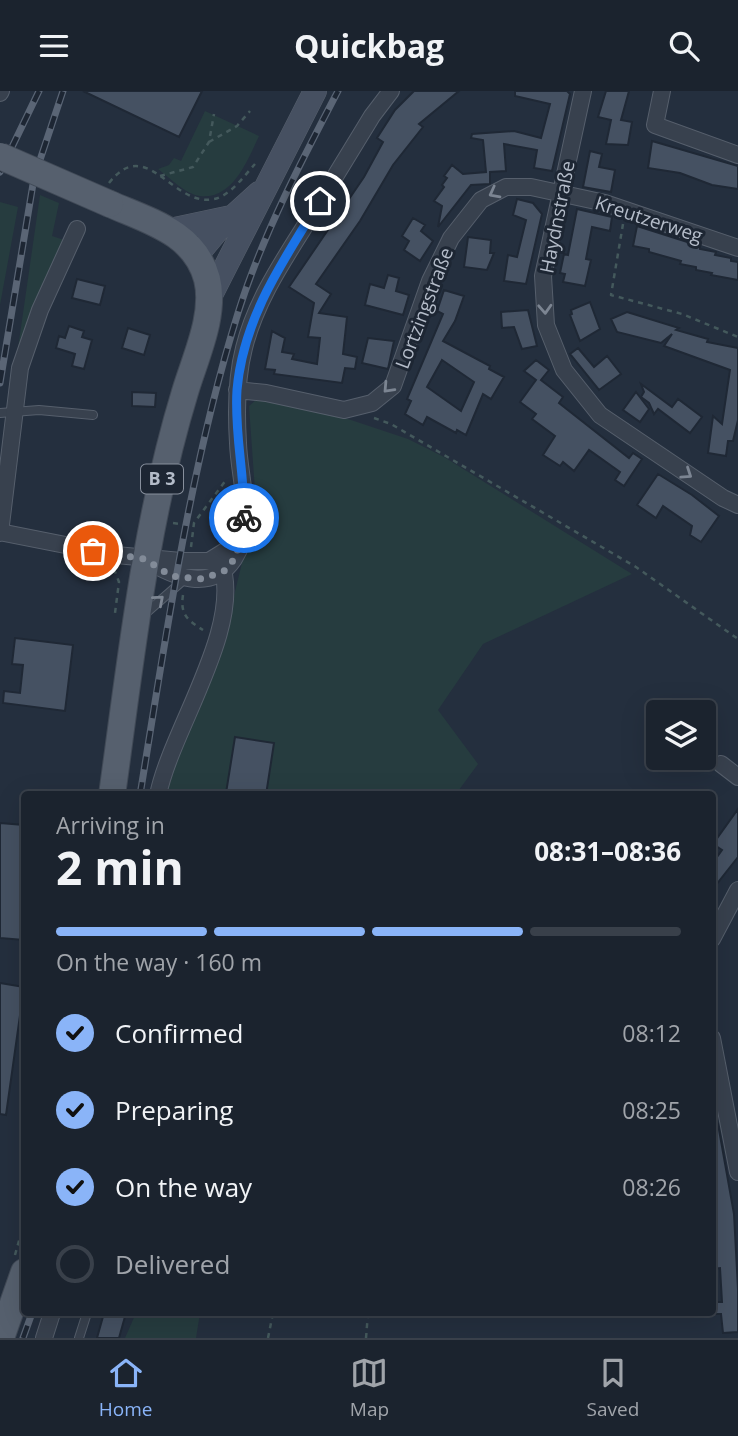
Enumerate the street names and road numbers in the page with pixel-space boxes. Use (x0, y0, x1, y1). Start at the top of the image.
street label: Haydnstraße (533, 159, 581, 275)
street label: Kreutzerweg (592, 189, 706, 249)
street label: Lortzingstraße (389, 243, 459, 373)
road number: B 3 (141, 465, 183, 493)

